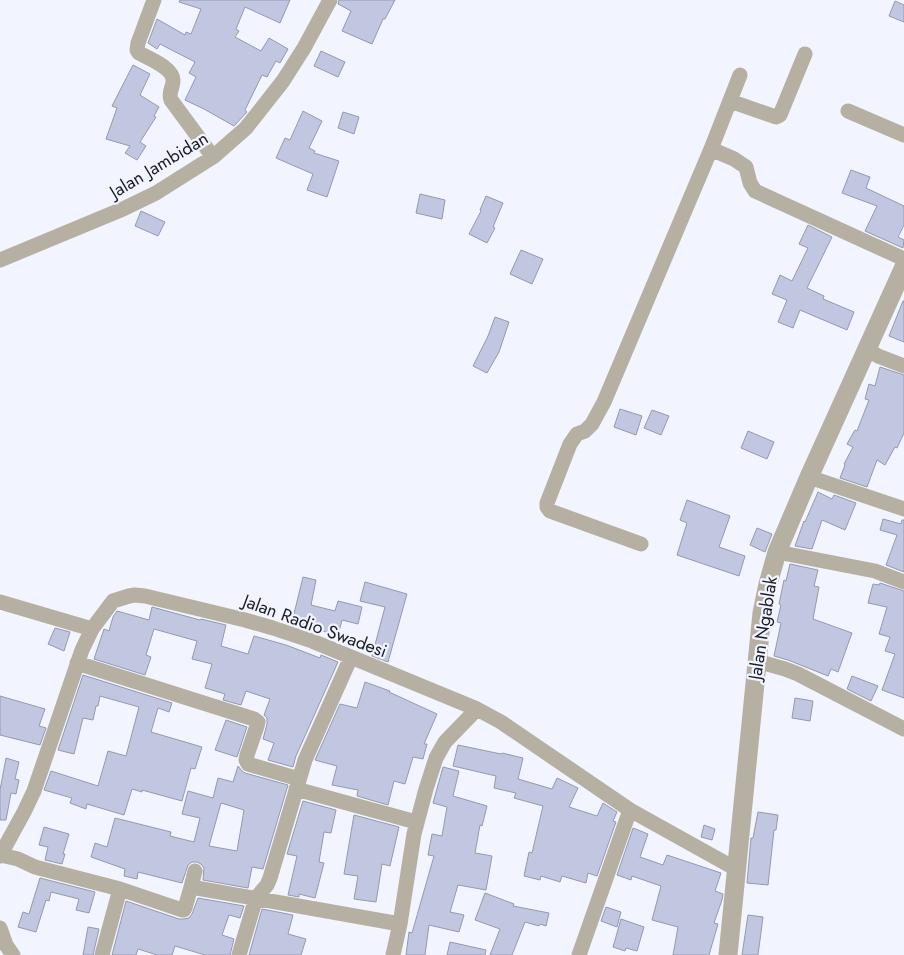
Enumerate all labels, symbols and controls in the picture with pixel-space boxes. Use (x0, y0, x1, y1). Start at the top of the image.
street label: Jalan Jambidan (103, 125, 213, 206)
street label: Jalan Ngablak (742, 574, 784, 684)
street label: Jalan Radio Swadesi (237, 587, 391, 664)

